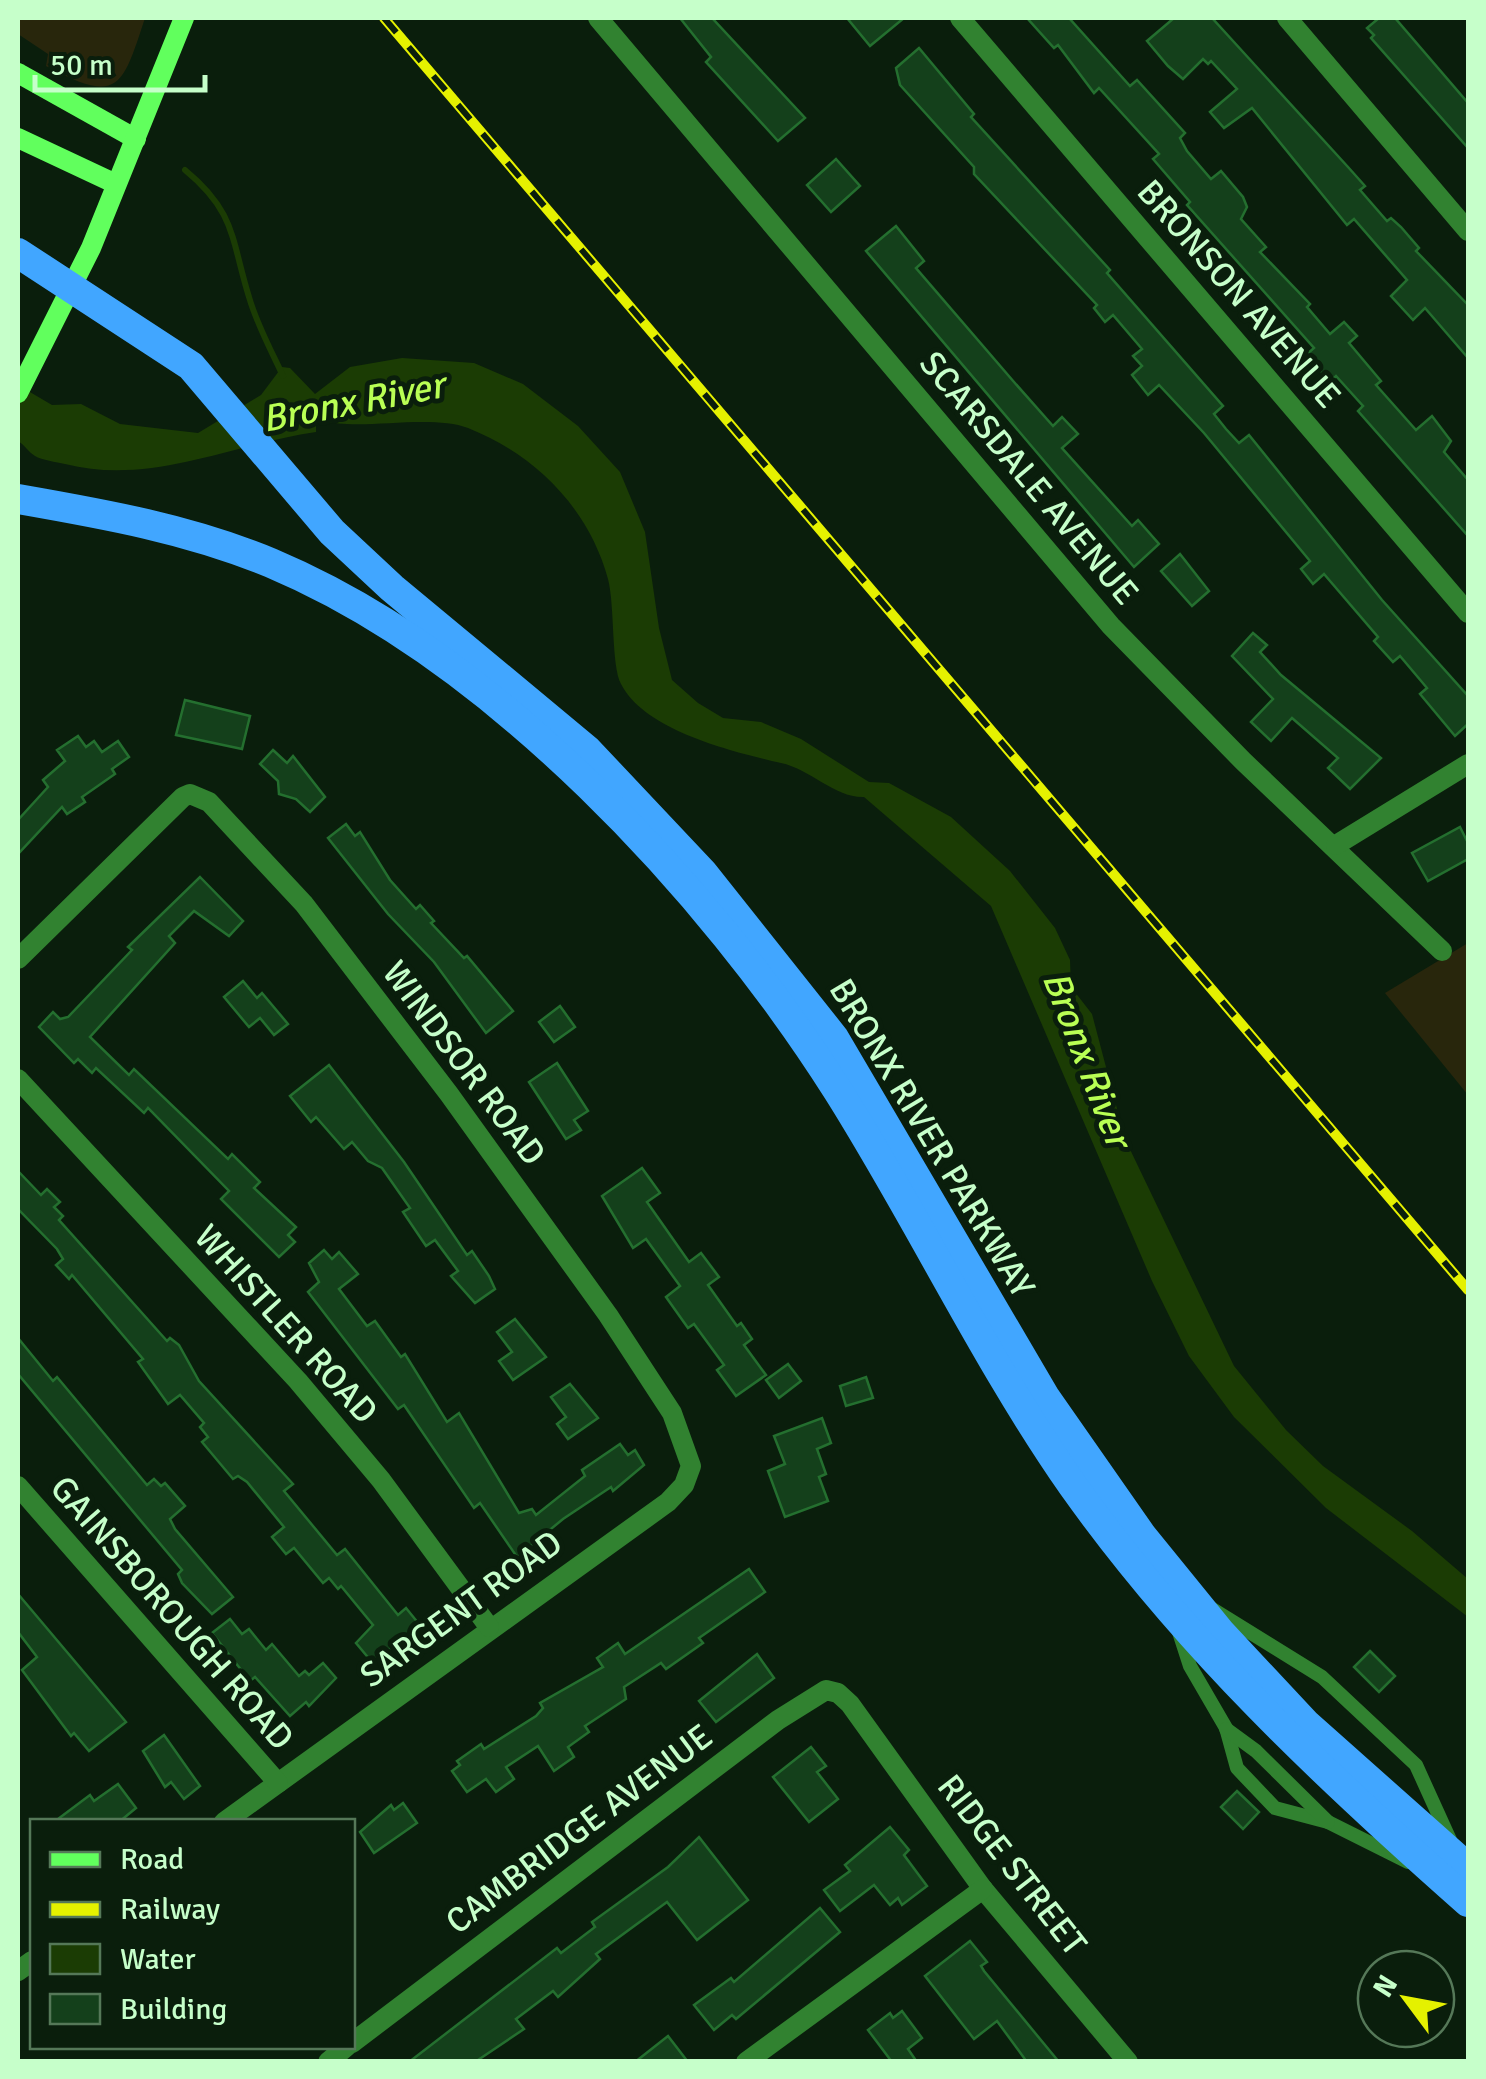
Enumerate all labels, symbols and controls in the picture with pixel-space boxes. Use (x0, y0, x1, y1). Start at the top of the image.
scale bar (35, 30, 205, 92)
text: 50 m (50, 47, 113, 84)
street label: BRONSON AVENUE (1128, 171, 1350, 417)
street label: SCARSDALE AVENUE (910, 342, 1148, 614)
water label: Bronx River (258, 360, 453, 443)
street label: WINDSOR ROAD (373, 952, 555, 1174)
water label: Bronx River (1032, 964, 1144, 1158)
street label: BRONX RIVER PARKWAY (820, 971, 1044, 1305)
street label: WHISTLER ROAD (185, 1216, 387, 1432)
street label: GAINSBOROUGH ROAD (41, 1467, 303, 1759)
street label: SARGENT ROAD (351, 1521, 571, 1697)
street label: CAMBRIDGE AVENUE (437, 1715, 721, 1943)
street label: RIDGE STREET (928, 1766, 1096, 1964)
legend (30, 1819, 355, 2049)
text: Road (120, 1841, 184, 1878)
text: Railway (120, 1891, 220, 1928)
text: Water (120, 1941, 196, 1978)
north arrow (1356, 1949, 1456, 2049)
text: N (1366, 1969, 1405, 2004)
text: Building (120, 1991, 227, 2028)

